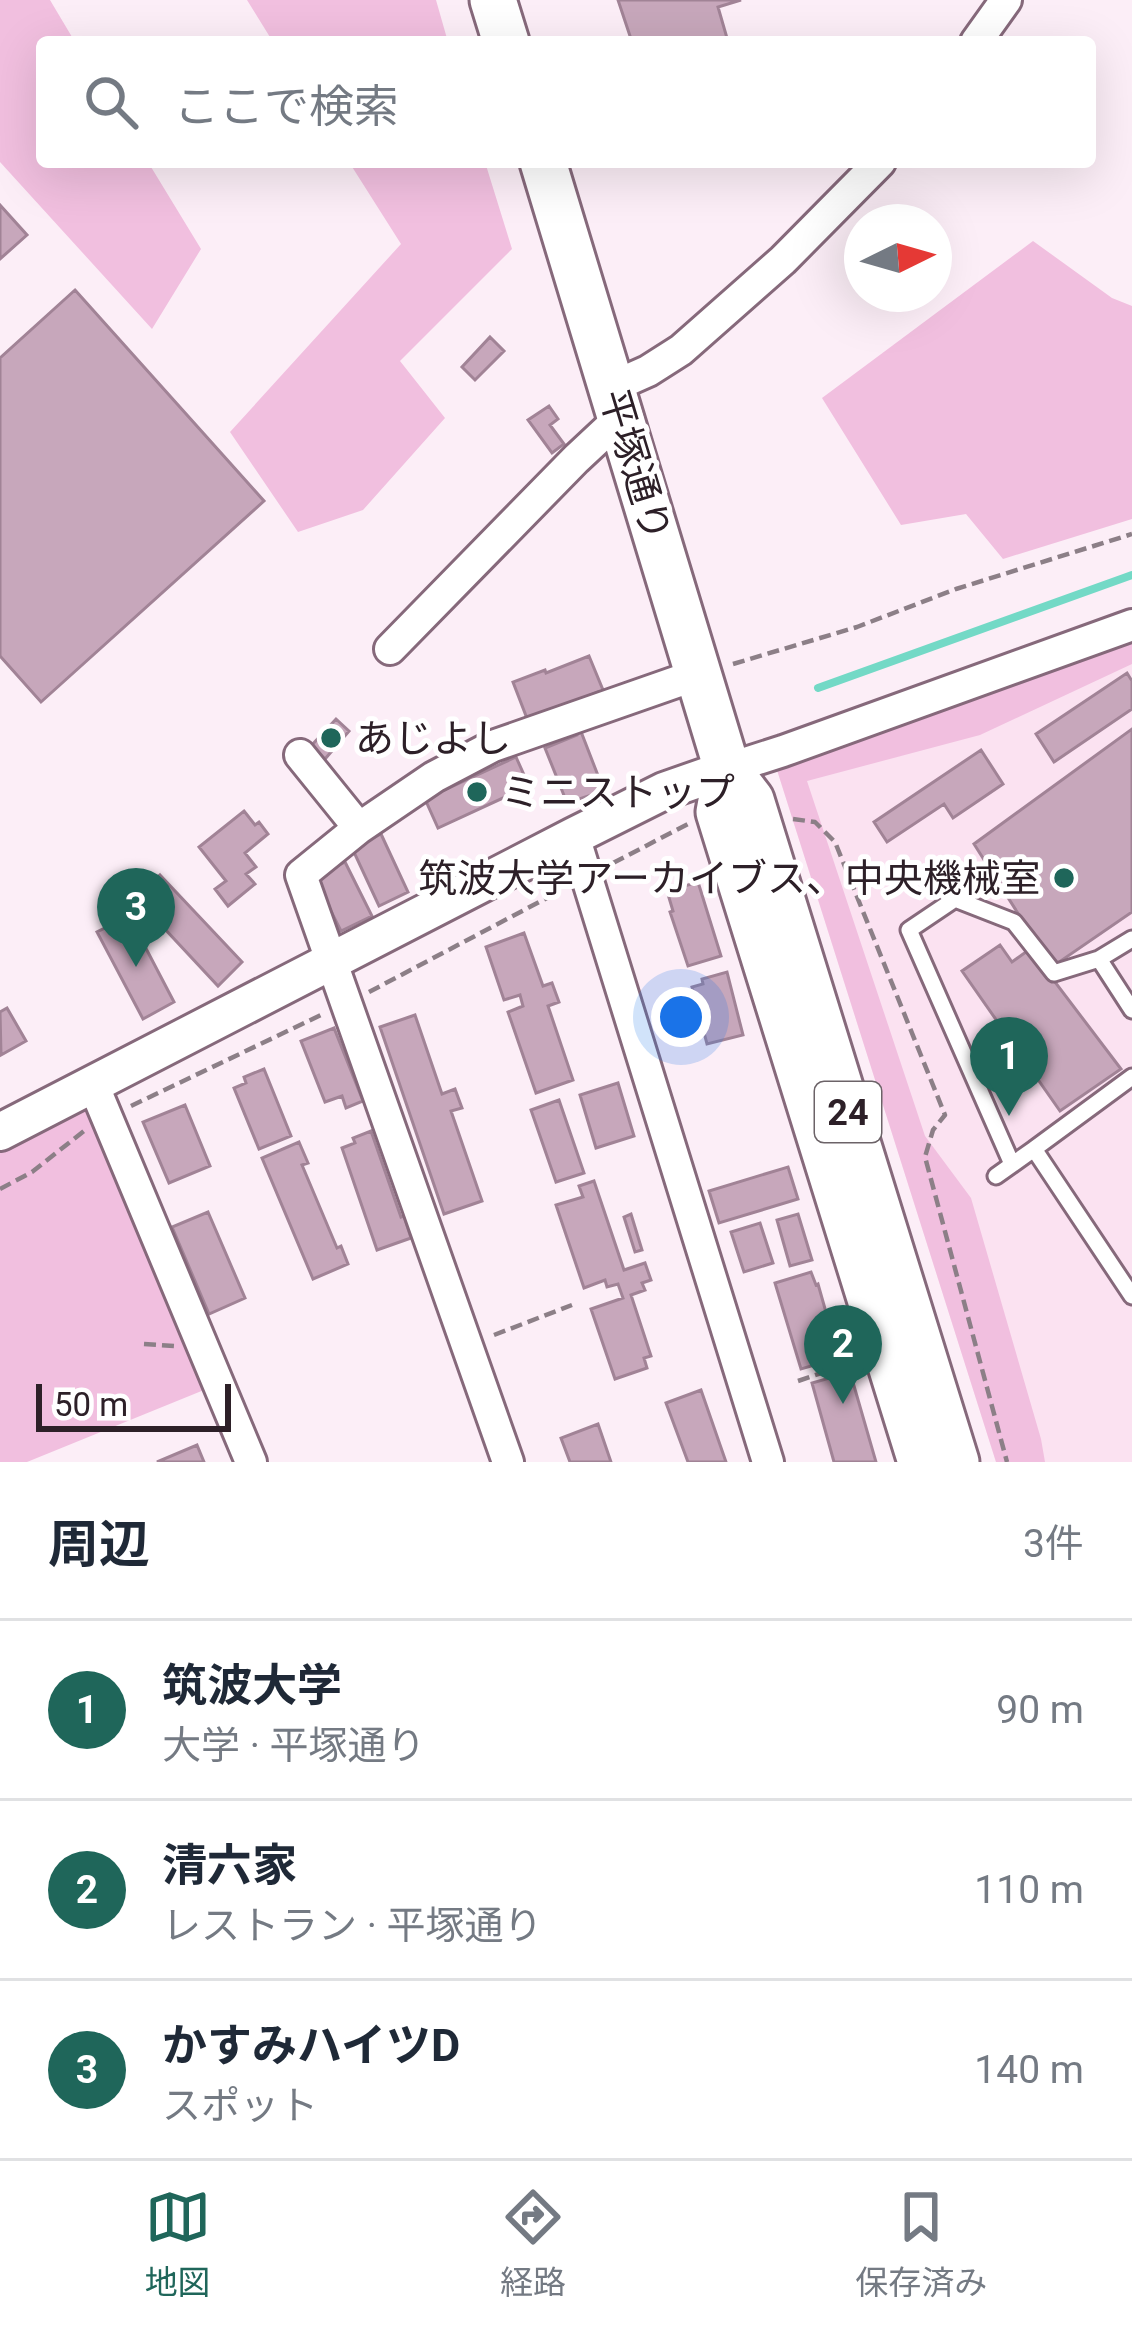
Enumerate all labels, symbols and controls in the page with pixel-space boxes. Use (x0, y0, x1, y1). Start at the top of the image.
search box (36, 36, 1096, 168)
icon: search (78, 69, 144, 135)
text: ここで検索 (174, 80, 399, 133)
north arrow (844, 204, 952, 312)
street label: 平塚通り (590, 384, 680, 547)
place label: あじよし (355, 716, 511, 762)
marker: あじよし (318, 725, 344, 751)
place label: ミニストップ (501, 770, 735, 816)
marker: ミニストップ (464, 779, 490, 805)
place label: 筑波大学アーカイブス、中央機械室 (418, 856, 1040, 902)
marker: 筑波大学アーカイブス、中央機械室 (1051, 865, 1077, 891)
pin: 3 (97, 868, 175, 967)
your location (651, 987, 711, 1047)
pin: 1 (970, 1017, 1048, 1116)
road number: 24 (815, 1082, 881, 1142)
pin: 2 (804, 1305, 882, 1404)
scale bar (36, 1378, 231, 1431)
text: 50 m (54, 1385, 128, 1424)
text: 周辺 (48, 1515, 150, 1574)
text: 3件 (1023, 1521, 1084, 1567)
text: 筑波大学 (162, 1659, 342, 1712)
text: 1 (76, 1687, 98, 1733)
text: 90 m (996, 1687, 1084, 1733)
text: 大学 · 平塚通り (162, 1723, 426, 1769)
text: 清六家 (162, 1839, 297, 1892)
text: 2 (76, 1867, 98, 1913)
text: 110 m (974, 1867, 1084, 1913)
text: レストラン · 平塚通り (162, 1903, 543, 1949)
text: かすみハイツD (162, 2019, 460, 2072)
text: 3 (76, 2047, 98, 2093)
text: 140 m (974, 2047, 1084, 2093)
text: スポット (162, 2083, 318, 2129)
tab: 地図 (145, 2184, 211, 2304)
tab: 経路 (500, 2184, 566, 2304)
tab: 保存済み (855, 2184, 987, 2304)

